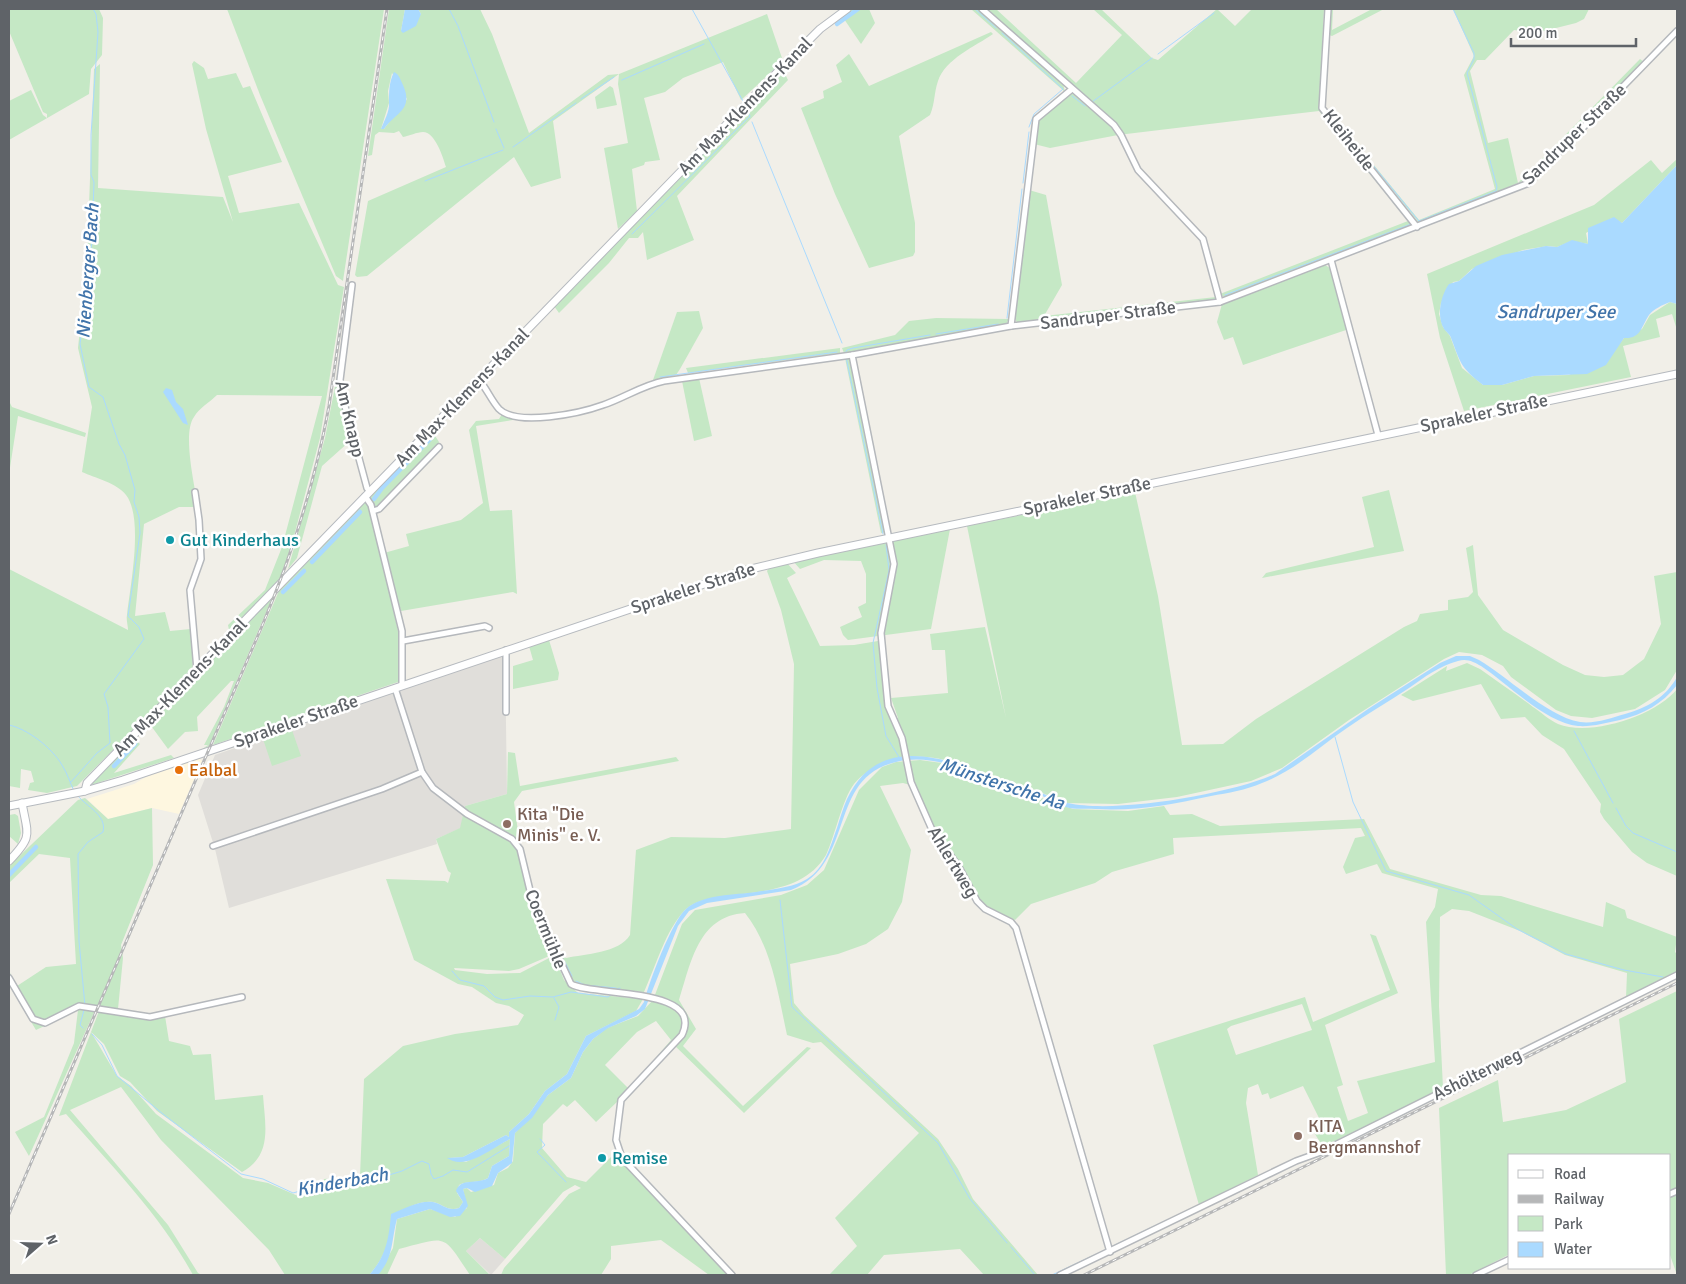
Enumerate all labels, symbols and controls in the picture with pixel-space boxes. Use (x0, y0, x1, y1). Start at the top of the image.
scale bar (1511, 15, 1636, 47)
text: 200 m (1518, 24, 1558, 42)
street label: Am Max-Klemens-Kanal (673, 32, 817, 180)
street label: Sandruper Straße (1517, 79, 1631, 189)
street label: Kleiheide (1318, 105, 1380, 175)
water label: Nienberger Bach (71, 202, 105, 339)
street label: Sandruper Straße (1039, 296, 1177, 334)
water label: Sandruper See (1497, 300, 1617, 324)
street label: Am Max-Klemens-Kanal (390, 323, 534, 471)
street label: Am Knapp (331, 378, 369, 460)
street label: Sprakeler Straße (1418, 389, 1550, 437)
street label: Sprakeler Straße (1021, 472, 1153, 520)
place label: Gut Kinderhaus (180, 529, 299, 551)
marker: Gut Kinderhaus (164, 534, 176, 546)
street label: Sprakeler Straße (628, 557, 758, 619)
street label: Am Max-Klemens-Kanal (108, 613, 252, 761)
street label: Sprakeler Straße (231, 689, 361, 753)
water label: Münstersche Aa (936, 752, 1068, 816)
place label: Ealbal (189, 759, 237, 781)
marker: Ealbal (173, 764, 185, 776)
place label: Kita "Die Minis" e. V. (517, 803, 601, 846)
marker: Kita "Die Minis" e. V. (501, 818, 513, 830)
street label: Ahlertweg (923, 822, 983, 902)
street label: Coermühle (520, 886, 572, 972)
street label: Ashölterweg (1429, 1043, 1525, 1105)
place label: KITA Bergmannshof (1308, 1115, 1421, 1158)
marker: KITA Bergmannshof (1292, 1130, 1304, 1142)
place label: Remise (612, 1147, 668, 1169)
marker: Remise (596, 1152, 608, 1164)
legend (1508, 1154, 1671, 1269)
water label: Kinderbach (295, 1162, 390, 1202)
text: Road (1554, 1165, 1586, 1183)
text: Railway (1554, 1190, 1604, 1208)
text: Park (1554, 1215, 1583, 1233)
north arrow (15, 1219, 65, 1269)
text: N (42, 1232, 61, 1247)
text: Water (1554, 1240, 1592, 1258)

